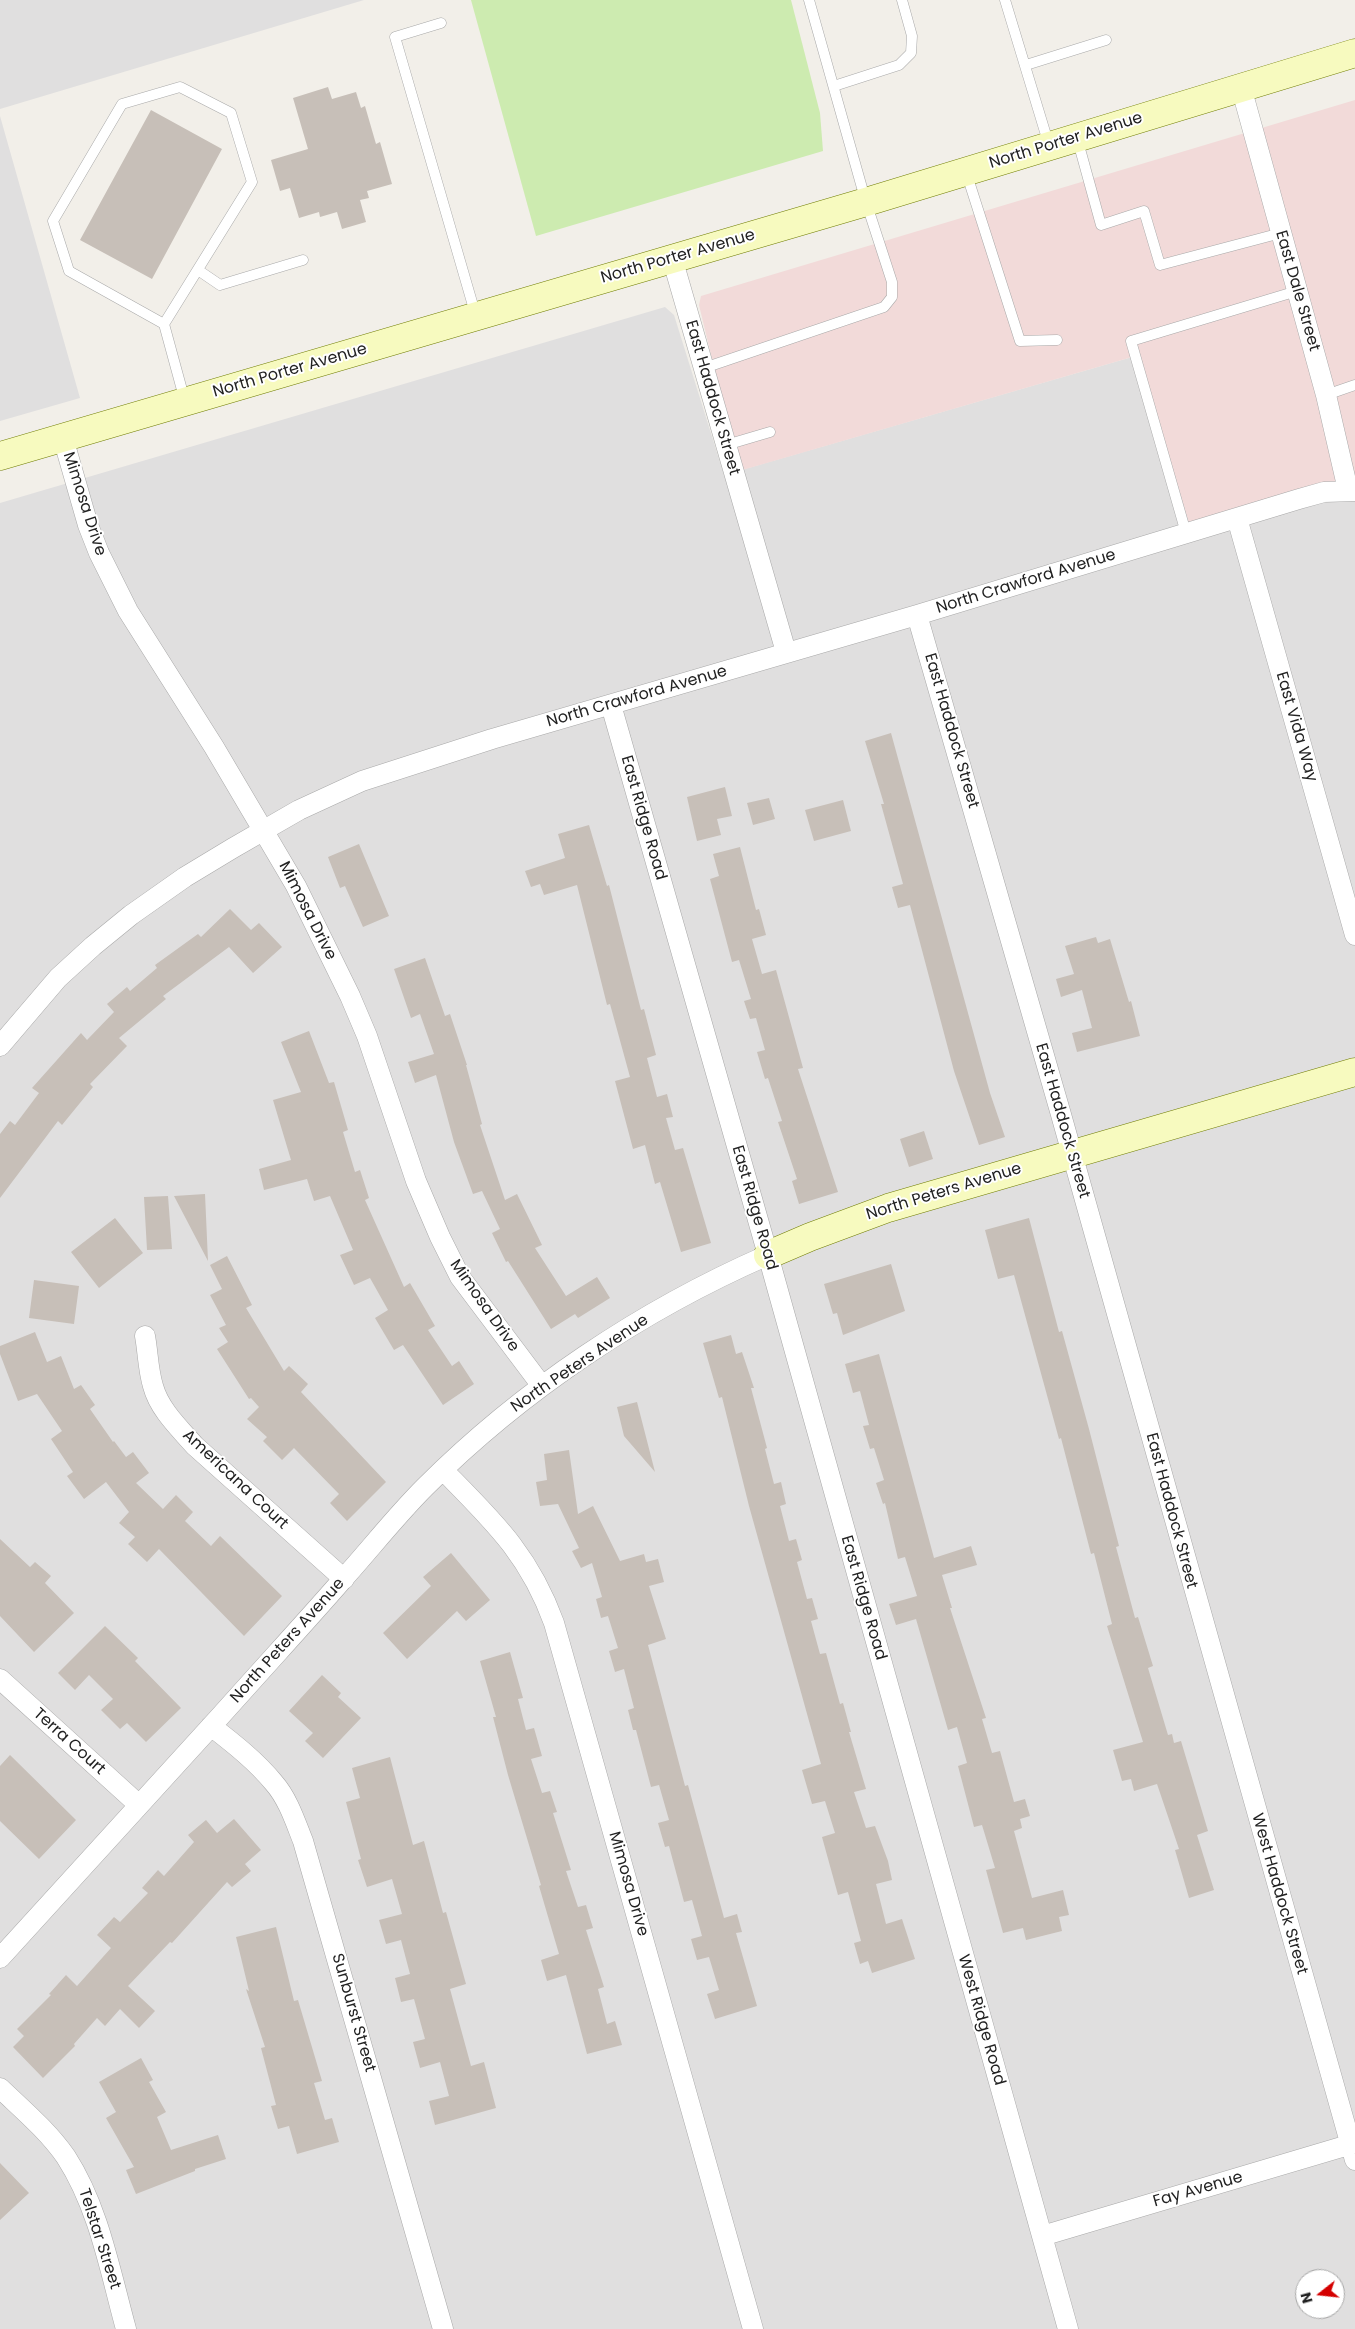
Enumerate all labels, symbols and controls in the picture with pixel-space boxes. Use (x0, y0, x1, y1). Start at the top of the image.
street label: North Porter Avenue (987, 109, 1145, 173)
street label: North Porter Avenue (599, 226, 757, 288)
street label: East Dale Street (1271, 228, 1323, 354)
street label: East Haddock Street (681, 318, 743, 478)
street label: North Porter Avenue (211, 340, 369, 402)
street label: Mimosa Drive (58, 450, 110, 558)
street label: North Crawford Avenue (934, 546, 1118, 618)
street label: East Haddock Street (920, 651, 982, 811)
street label: North Crawford Avenue (545, 662, 729, 732)
street label: East Vida Way (1271, 670, 1321, 784)
street label: East Ridge Road (616, 754, 670, 882)
street label: Mimosa Drive (274, 859, 340, 963)
street label: East Haddock Street (1031, 1041, 1093, 1201)
street label: East Ridge Road (727, 1144, 781, 1272)
street label: North Peters Avenue (864, 1159, 1024, 1225)
street label: Mimosa Drive (445, 1256, 523, 1356)
street label: North Peters Avenue (508, 1311, 652, 1417)
street label: Americana Court (178, 1426, 292, 1534)
street label: East Haddock Street (1141, 1431, 1201, 1591)
street label: East Ridge Road (836, 1534, 890, 1662)
street label: North Peters Avenue (227, 1575, 349, 1707)
street label: Terra Court (29, 1705, 109, 1779)
street label: West Haddock Street (1247, 1811, 1311, 1977)
street label: Mimosa Drive (604, 1829, 652, 1939)
street label: Sunburst Street (327, 1952, 379, 2074)
street label: West Ridge Road (953, 1952, 1009, 2088)
street label: Fay Avenue (1151, 2168, 1245, 2212)
street label: Telstar Street (74, 2186, 124, 2292)
north arrow (1295, 2269, 1345, 2319)
text: N (1295, 2290, 1318, 2306)

